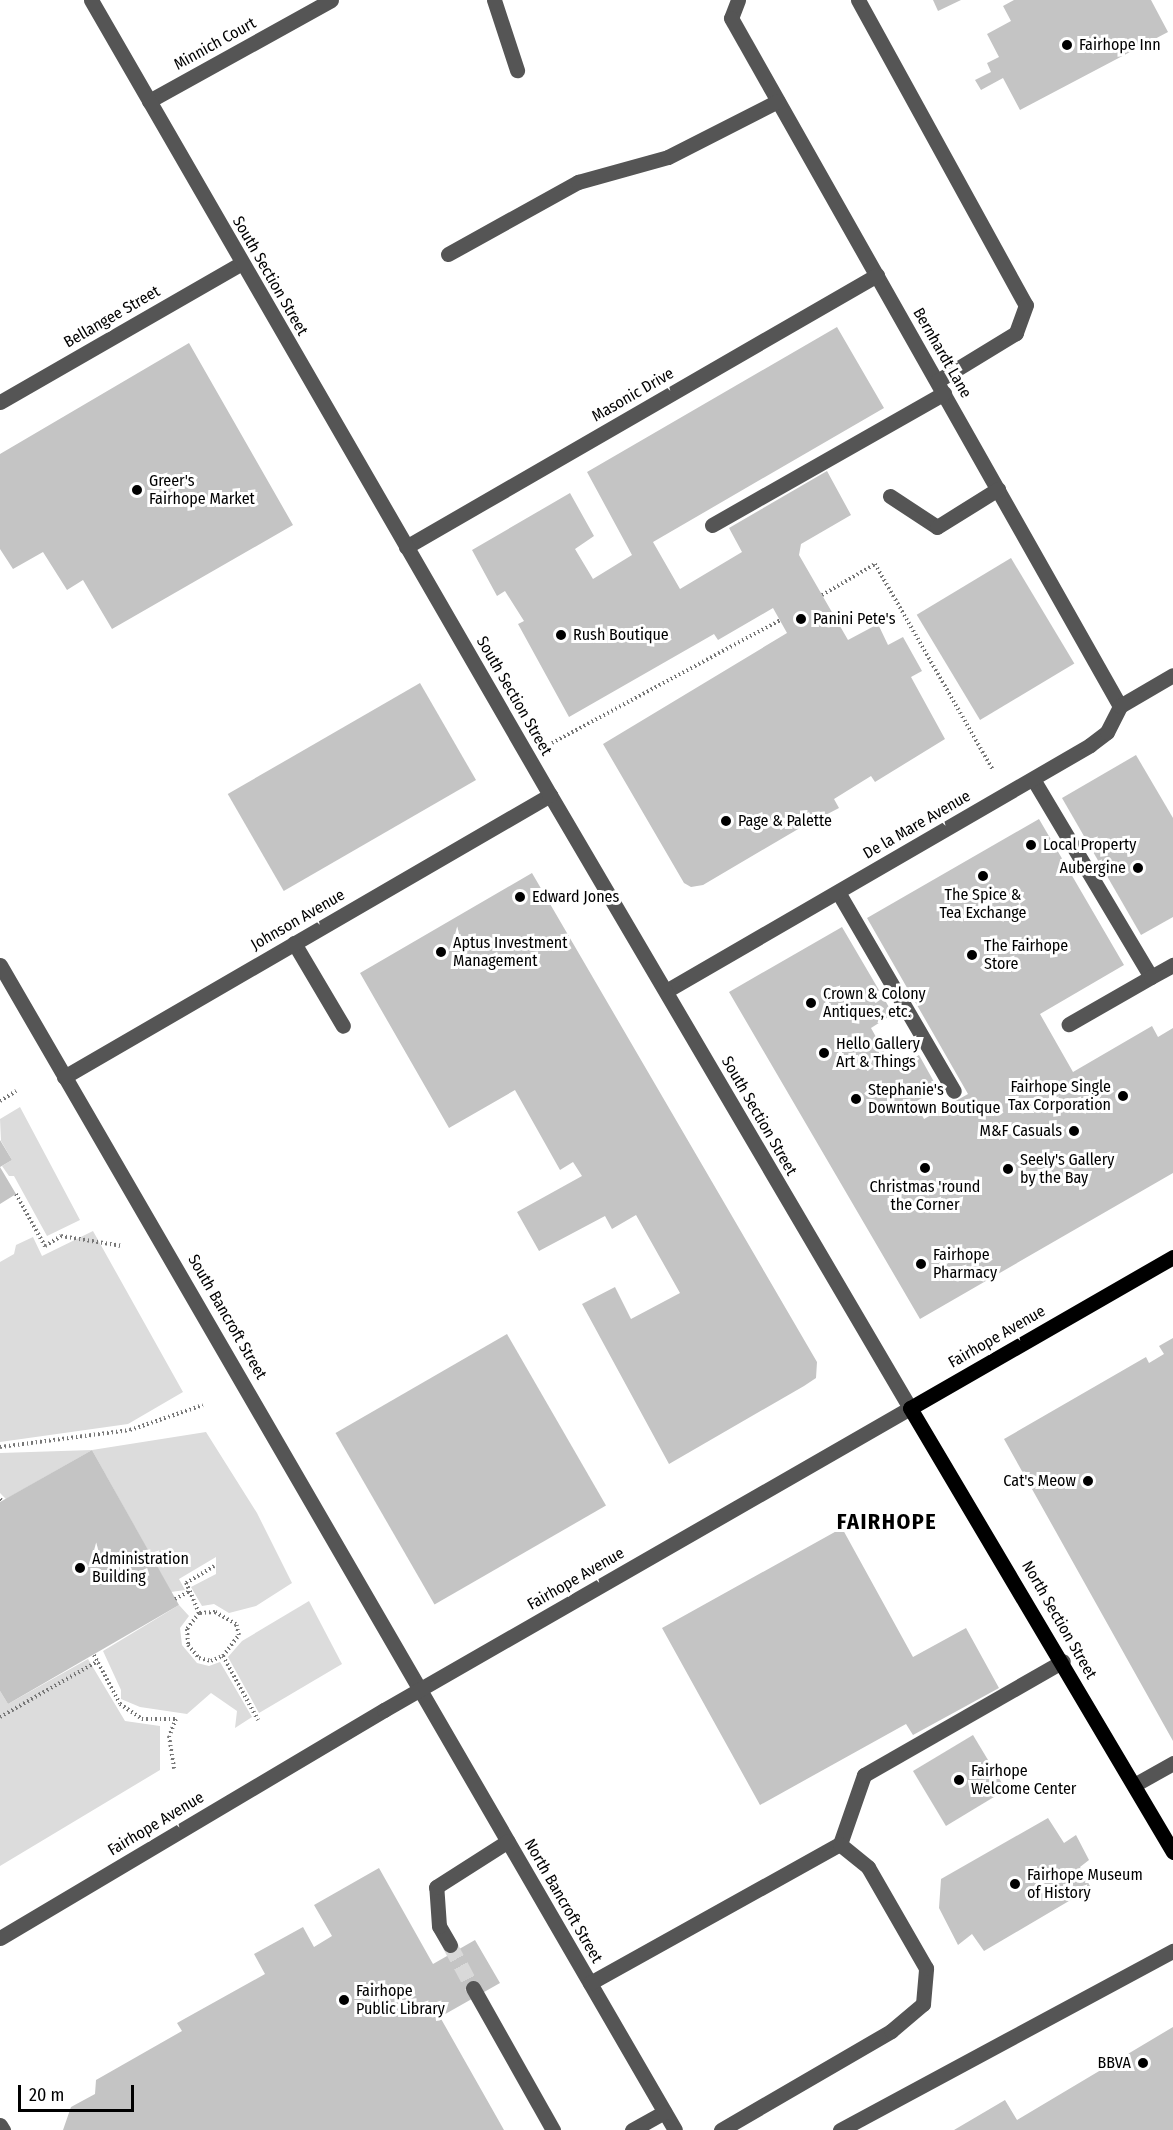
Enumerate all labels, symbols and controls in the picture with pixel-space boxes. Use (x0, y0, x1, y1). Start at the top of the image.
street label: Minnich Court (171, 14, 259, 74)
place label: Fairhope Inn (1079, 35, 1161, 55)
marker: Fairhope Inn (1060, 38, 1074, 52)
street label: South Section Street (228, 213, 312, 339)
street label: Bellangee Street (61, 282, 163, 352)
street label: Bernhardt Lane (908, 305, 976, 401)
street label: Masonic Drive (589, 364, 677, 426)
place label: Greer's Fairhope Market (149, 471, 255, 509)
marker: Greer's Fairhope Market (130, 483, 144, 497)
place label: Panini Pete's (813, 609, 895, 629)
marker: Panini Pete's (794, 612, 808, 626)
place label: Rush Boutique (573, 625, 669, 645)
marker: Rush Boutique (554, 628, 568, 642)
street label: South Section Street (472, 633, 556, 759)
street label: De la Mare Avenue (860, 786, 974, 864)
place label: Page & Palette (738, 811, 832, 831)
marker: Page & Palette (719, 814, 733, 828)
place label: Local Property (1043, 835, 1136, 855)
marker: Local Property (1024, 838, 1038, 852)
place label: Aubergine (1060, 858, 1126, 878)
marker: Aubergine (1131, 861, 1145, 875)
marker: The Spice & Tea Exchange (976, 869, 990, 883)
street label: Johnson Avenue (248, 885, 348, 955)
place label: The Spice & Tea Exchange (940, 885, 1026, 923)
place label: Edward Jones (532, 887, 619, 907)
marker: Edward Jones (513, 890, 527, 904)
place label: Aptus Investment Management (453, 933, 568, 971)
place label: The Fairhope Store (984, 936, 1068, 974)
marker: Aptus Investment Management (434, 945, 448, 959)
marker: The Fairhope Store (965, 948, 979, 962)
place label: Crown & Colony Antiques, etc. (823, 984, 926, 1022)
marker: Crown & Colony Antiques, etc. (804, 996, 818, 1010)
place label: Hello Gallery Art & Things (836, 1034, 920, 1072)
marker: Hello Gallery Art & Things (817, 1046, 831, 1060)
street label: South Section Street (717, 1053, 801, 1179)
place label: Fairhope Single Tax Corporation (1008, 1077, 1111, 1115)
place label: Stephanie's Downtown Boutique (868, 1080, 1000, 1118)
marker: Fairhope Single Tax Corporation (1116, 1089, 1130, 1103)
marker: Stephanie's Downtown Boutique (849, 1092, 863, 1106)
place label: M&F Casuals (980, 1121, 1062, 1141)
marker: M&F Casuals (1067, 1124, 1081, 1138)
place label: Seely's Gallery by the Bay (1020, 1150, 1114, 1188)
marker: Christmas 'round the Corner (918, 1161, 932, 1175)
marker: Seely's Gallery by the Bay (1001, 1162, 1015, 1176)
place label: Christmas 'round the Corner (870, 1177, 980, 1215)
place label: Fairhope Pharmacy (933, 1245, 997, 1283)
street label: South Bancroft Street (183, 1251, 271, 1383)
marker: Fairhope Pharmacy (914, 1257, 928, 1271)
street label: Fairhope Avenue (945, 1302, 1049, 1372)
place label: Cat's Meow (1003, 1471, 1076, 1491)
marker: Cat's Meow (1081, 1474, 1095, 1488)
district label: FAIRHOPE (837, 1509, 937, 1535)
street label: Fairhope Avenue (524, 1544, 628, 1614)
place label: Administration Building (92, 1549, 189, 1587)
street label: North Section Street (1017, 1558, 1101, 1682)
marker: Administration Building (73, 1561, 87, 1575)
place label: Fairhope Welcome Center (971, 1761, 1076, 1799)
marker: Fairhope Welcome Center (952, 1773, 966, 1787)
street label: Fairhope Avenue (105, 1788, 207, 1860)
street label: North Bancroft Street (520, 1836, 606, 1966)
place label: Fairhope Museum of History (1027, 1865, 1143, 1903)
marker: Fairhope Museum of History (1008, 1877, 1022, 1891)
place label: Fairhope Public Library (356, 1981, 445, 2019)
marker: Fairhope Public Library (337, 1993, 351, 2007)
place label: BBVA (1097, 2053, 1131, 2073)
marker: BBVA (1136, 2056, 1150, 2070)
scale bar (21, 2073, 136, 2111)
text: 20 m (29, 2084, 64, 2106)

